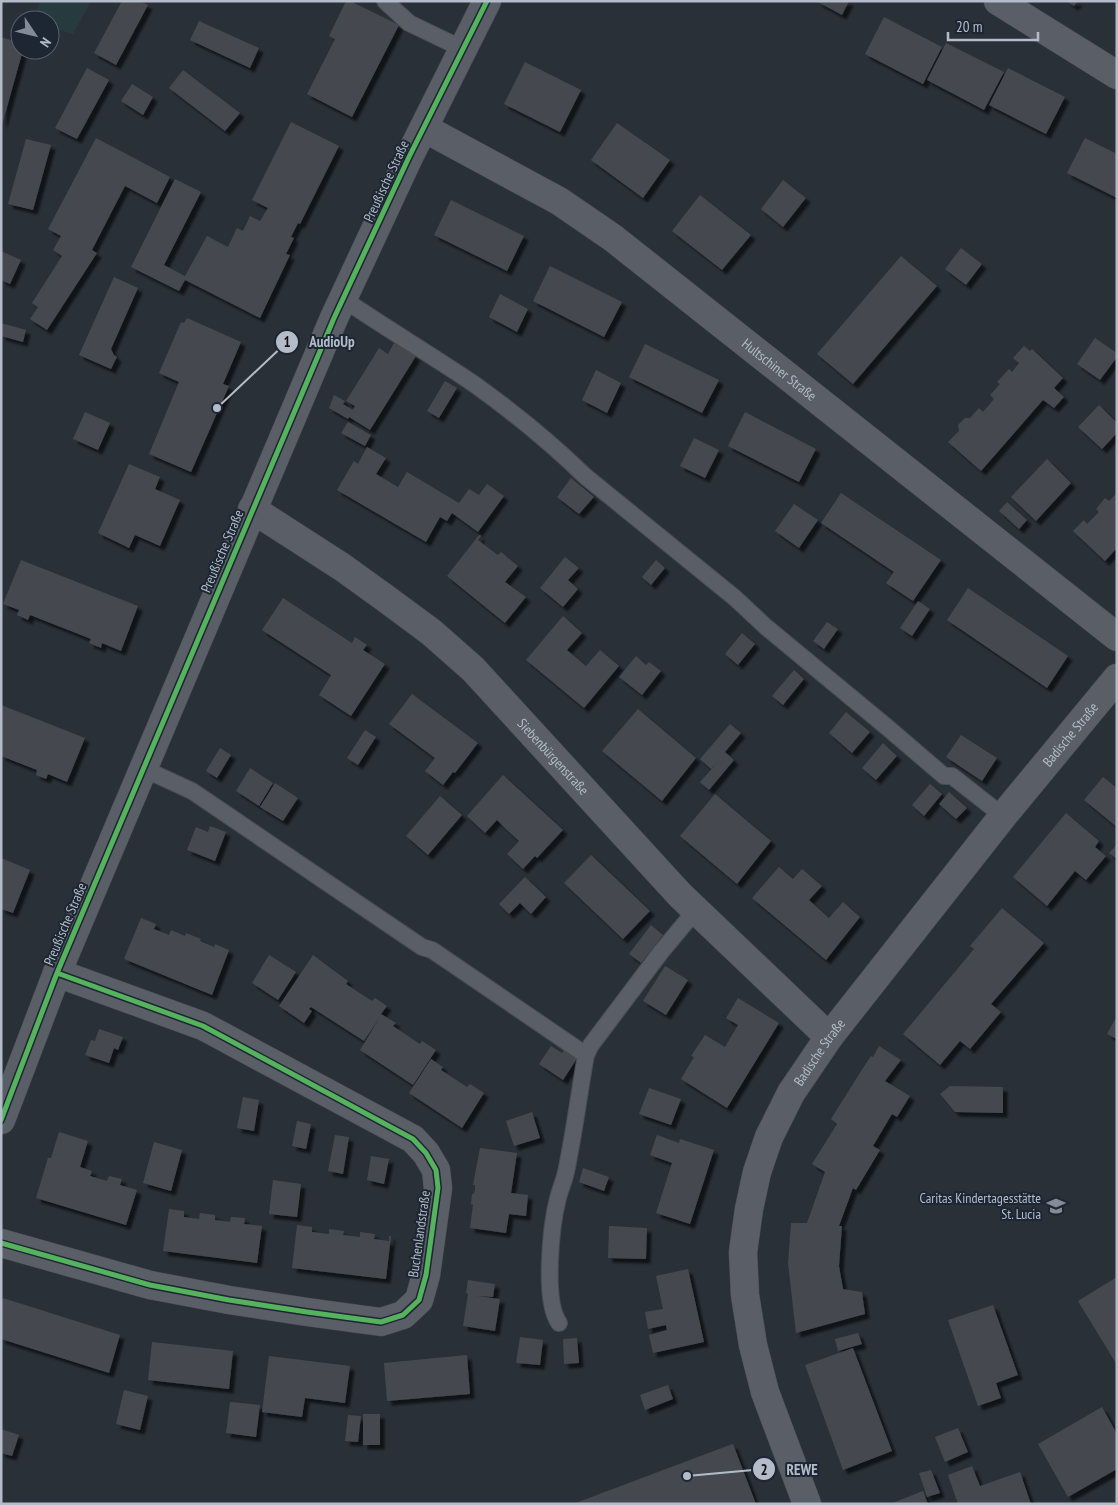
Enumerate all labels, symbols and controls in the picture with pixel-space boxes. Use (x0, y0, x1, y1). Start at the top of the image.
north arrow (10, 10, 60, 60)
scale bar (948, 10, 1038, 42)
text: 20 m (956, 17, 982, 36)
text: N (36, 34, 55, 51)
street label: Preußische Straße (359, 137, 413, 225)
callout: AudioUp (275, 327, 365, 357)
text: 1 (283, 332, 291, 351)
text: AudioUp (308, 332, 355, 351)
street label: Hultschiner Straße (738, 335, 820, 405)
street label: Preußische Straße (197, 507, 248, 595)
street label: Badische Straße (1039, 699, 1102, 770)
street label: Siebenbürgenstraße (514, 715, 593, 799)
street label: Preußische Straße (40, 880, 91, 968)
street label: Badische Straße (790, 1015, 849, 1089)
street label: Buchenlandstraße (404, 1189, 434, 1279)
place label: Caritas Kindertagesstätte St. Lucia (919, 1189, 1041, 1223)
school or university icon: Caritas Kindertagesstätte St. Lucia (1045, 1195, 1067, 1217)
callout: REWE (751, 1454, 827, 1484)
text: 2 (760, 1460, 768, 1479)
text: REWE (786, 1460, 818, 1479)

